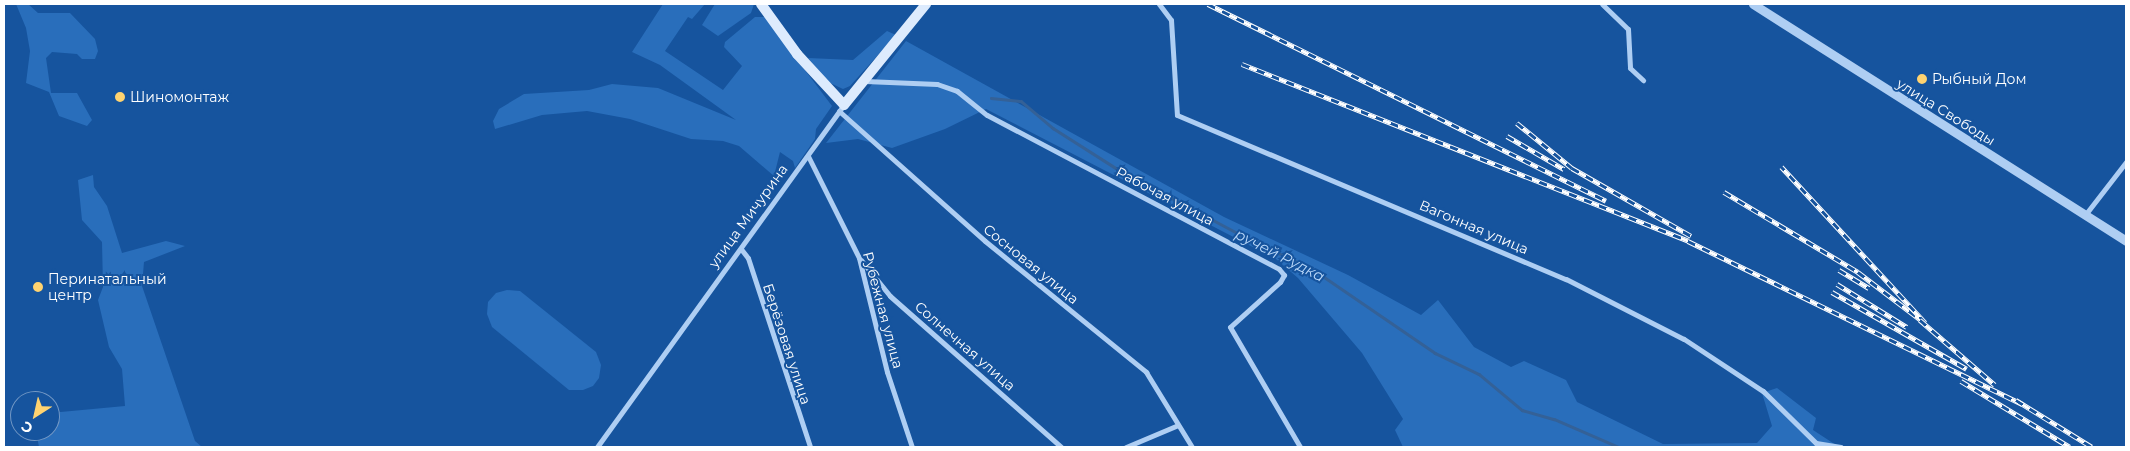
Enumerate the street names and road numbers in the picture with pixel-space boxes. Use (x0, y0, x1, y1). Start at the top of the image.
street label: улица Свободы (1894, 75, 1998, 149)
street label: улица Мичурина (705, 161, 791, 271)
street label: Рабочая улица (1113, 163, 1217, 229)
street label: Вагонная улица (1417, 196, 1531, 258)
street label: Сосновая улица (980, 221, 1082, 307)
street label: Рубежная улица (859, 250, 907, 370)
street label: Берёзовая улица (760, 281, 814, 407)
street label: Солнечная улица (911, 298, 1019, 394)

